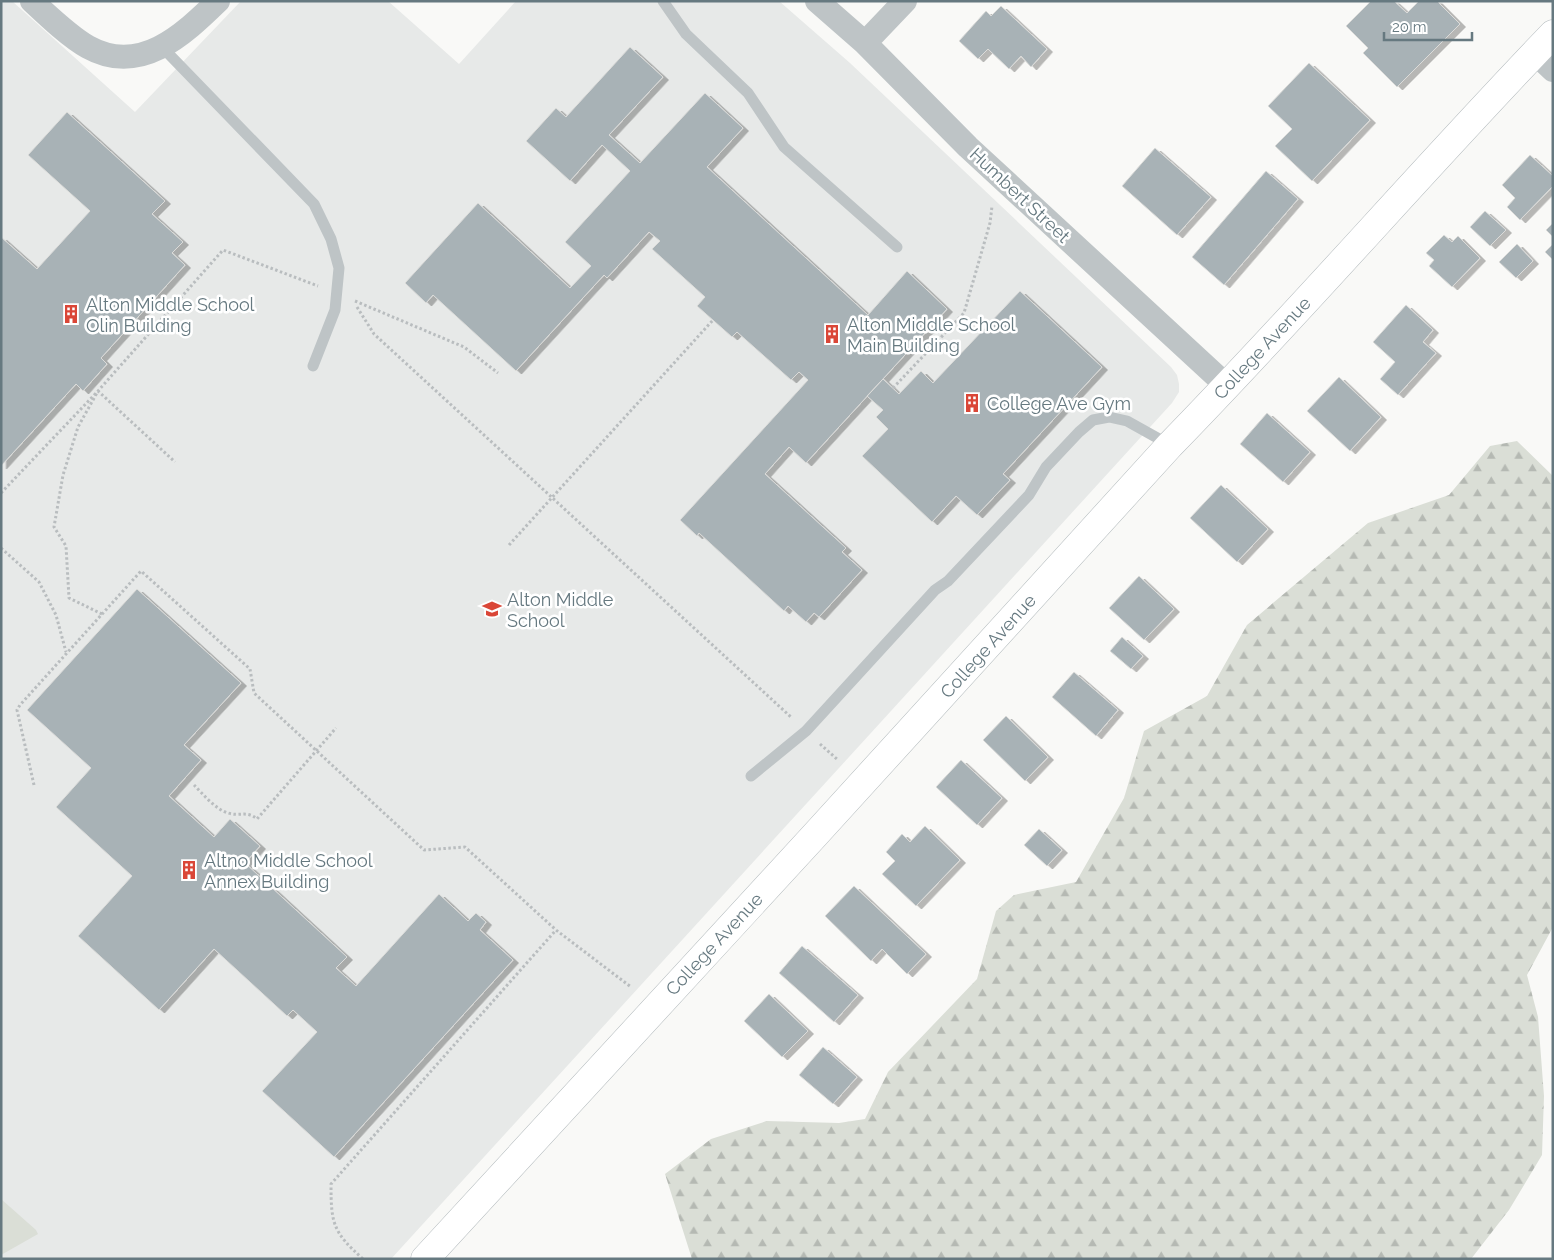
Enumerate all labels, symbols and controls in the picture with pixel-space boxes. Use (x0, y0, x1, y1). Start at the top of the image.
scale bar (1384, 10, 1472, 42)
text: 20 m (1392, 18, 1427, 36)
street label: Humbert Street (966, 143, 1074, 247)
street label: College Avenue (1209, 292, 1315, 404)
place label: Alton Middle School Olin Building (86, 294, 255, 336)
building icon: Alton Middle School Olin Building (60, 303, 82, 325)
place label: Alton Middle School Main Building (847, 314, 1016, 356)
building icon: Alton Middle School Main Building (821, 323, 843, 345)
building icon: College Ave Gym (961, 392, 983, 414)
place label: College Ave Gym (987, 393, 1131, 414)
place label: Alton Middle School (507, 589, 614, 631)
street label: College Avenue (936, 589, 1040, 702)
school or university icon: Alton Middle School (481, 598, 503, 620)
place label: Altno Middle School Annex Building (204, 850, 373, 892)
building icon: Altno Middle School Annex Building (178, 859, 200, 881)
street label: College Avenue (661, 888, 767, 1000)

